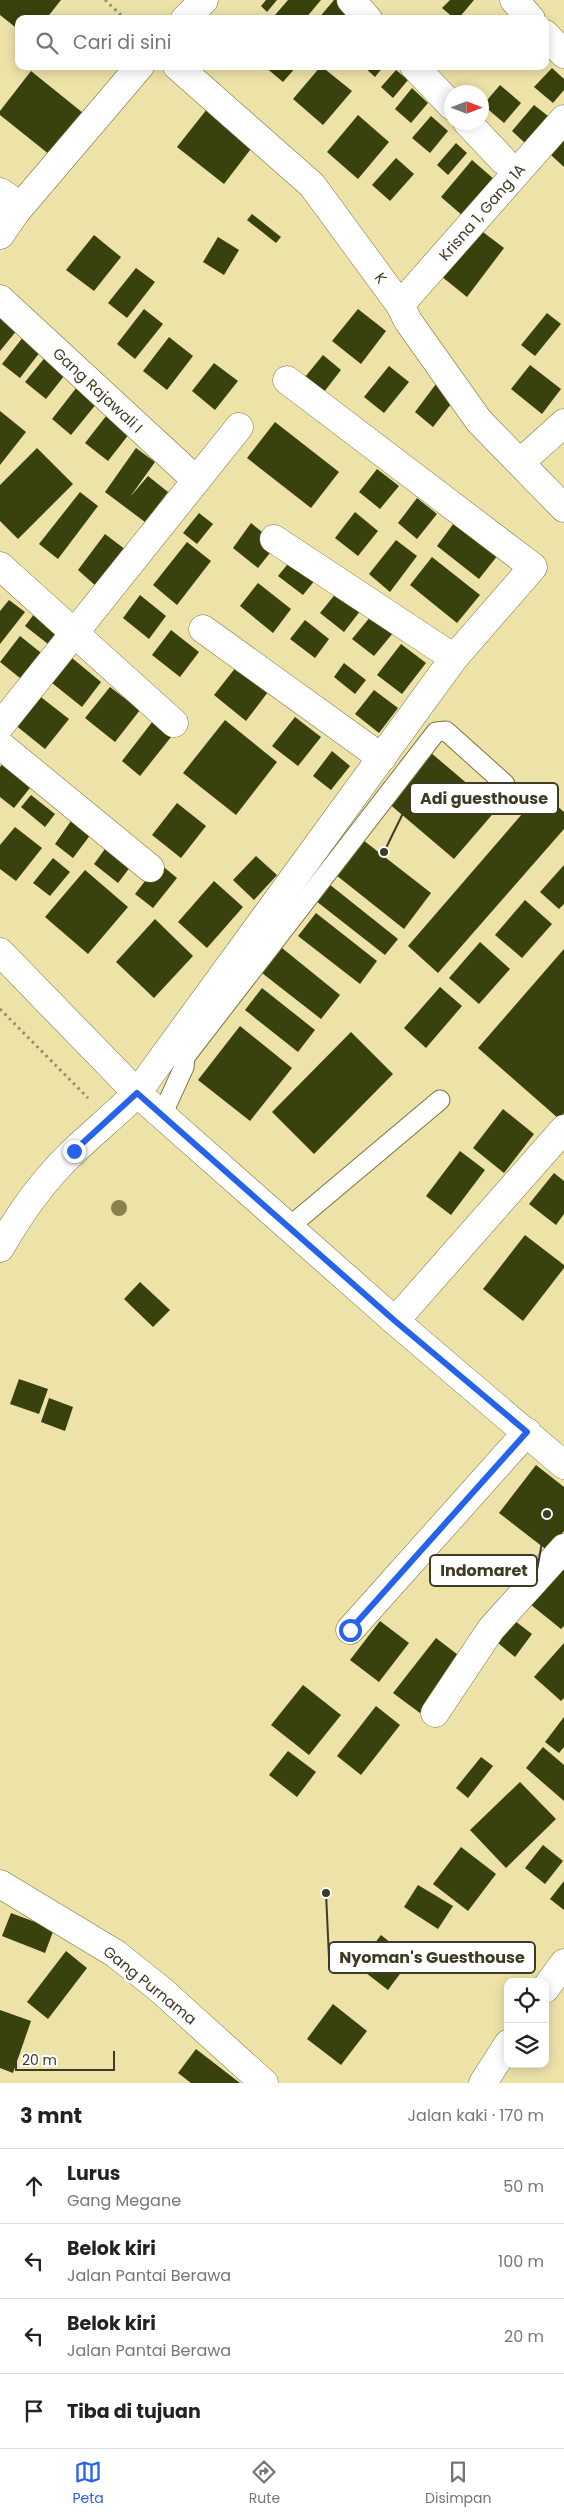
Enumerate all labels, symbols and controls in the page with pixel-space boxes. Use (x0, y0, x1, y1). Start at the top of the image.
search box (15, 15, 549, 70)
icon: search (33, 29, 61, 57)
text: Cari di sini (73, 29, 171, 56)
north arrow (444, 85, 489, 130)
street label: Krisna 1, Gang 1A (434, 159, 530, 265)
street label: K (370, 268, 392, 288)
street label: Gang Rajawali I (48, 343, 148, 437)
callout: Adi guesthouse (410, 783, 558, 814)
text: Adi guesthouse (420, 787, 548, 810)
route end (63, 1140, 86, 1163)
callout: Indomaret (430, 1555, 537, 1586)
text: Indomaret (440, 1559, 528, 1582)
route start (339, 1619, 362, 1642)
street label: Gang Purnama (99, 1941, 201, 2029)
callout: Nyoman's Guesthouse (329, 1942, 535, 1973)
text: Nyoman's Guesthouse (339, 1946, 525, 1969)
map controls (504, 1978, 549, 2068)
button: locate (504, 1978, 549, 2023)
button: layers (504, 2023, 549, 2068)
scale bar (15, 2048, 115, 2071)
text: 20 m (22, 2050, 57, 2070)
text: 3 mnt (20, 2101, 82, 2130)
text: Jalan kaki · 170 m (408, 2104, 544, 2127)
text: Lurus (67, 2160, 120, 2187)
icon: ahead (20, 2172, 48, 2200)
text: 50 m (503, 2175, 544, 2198)
text: Gang Megane (67, 2189, 181, 2212)
text: Belok kiri (67, 2235, 156, 2262)
icon: left (20, 2247, 48, 2275)
text: 100 m (498, 2250, 544, 2273)
text: Jalan Pantai Berawa (67, 2264, 231, 2287)
text: Belok kiri (67, 2310, 156, 2337)
icon: left (20, 2322, 48, 2350)
text: 20 m (504, 2325, 544, 2348)
text: Jalan Pantai Berawa (67, 2339, 231, 2362)
icon: arrive (20, 2397, 48, 2425)
text: Tiba di tujuan (67, 2398, 201, 2425)
tab: Peta (72, 2458, 104, 2509)
tab: Rute (249, 2458, 280, 2509)
tab: Disimpan (425, 2458, 491, 2509)

